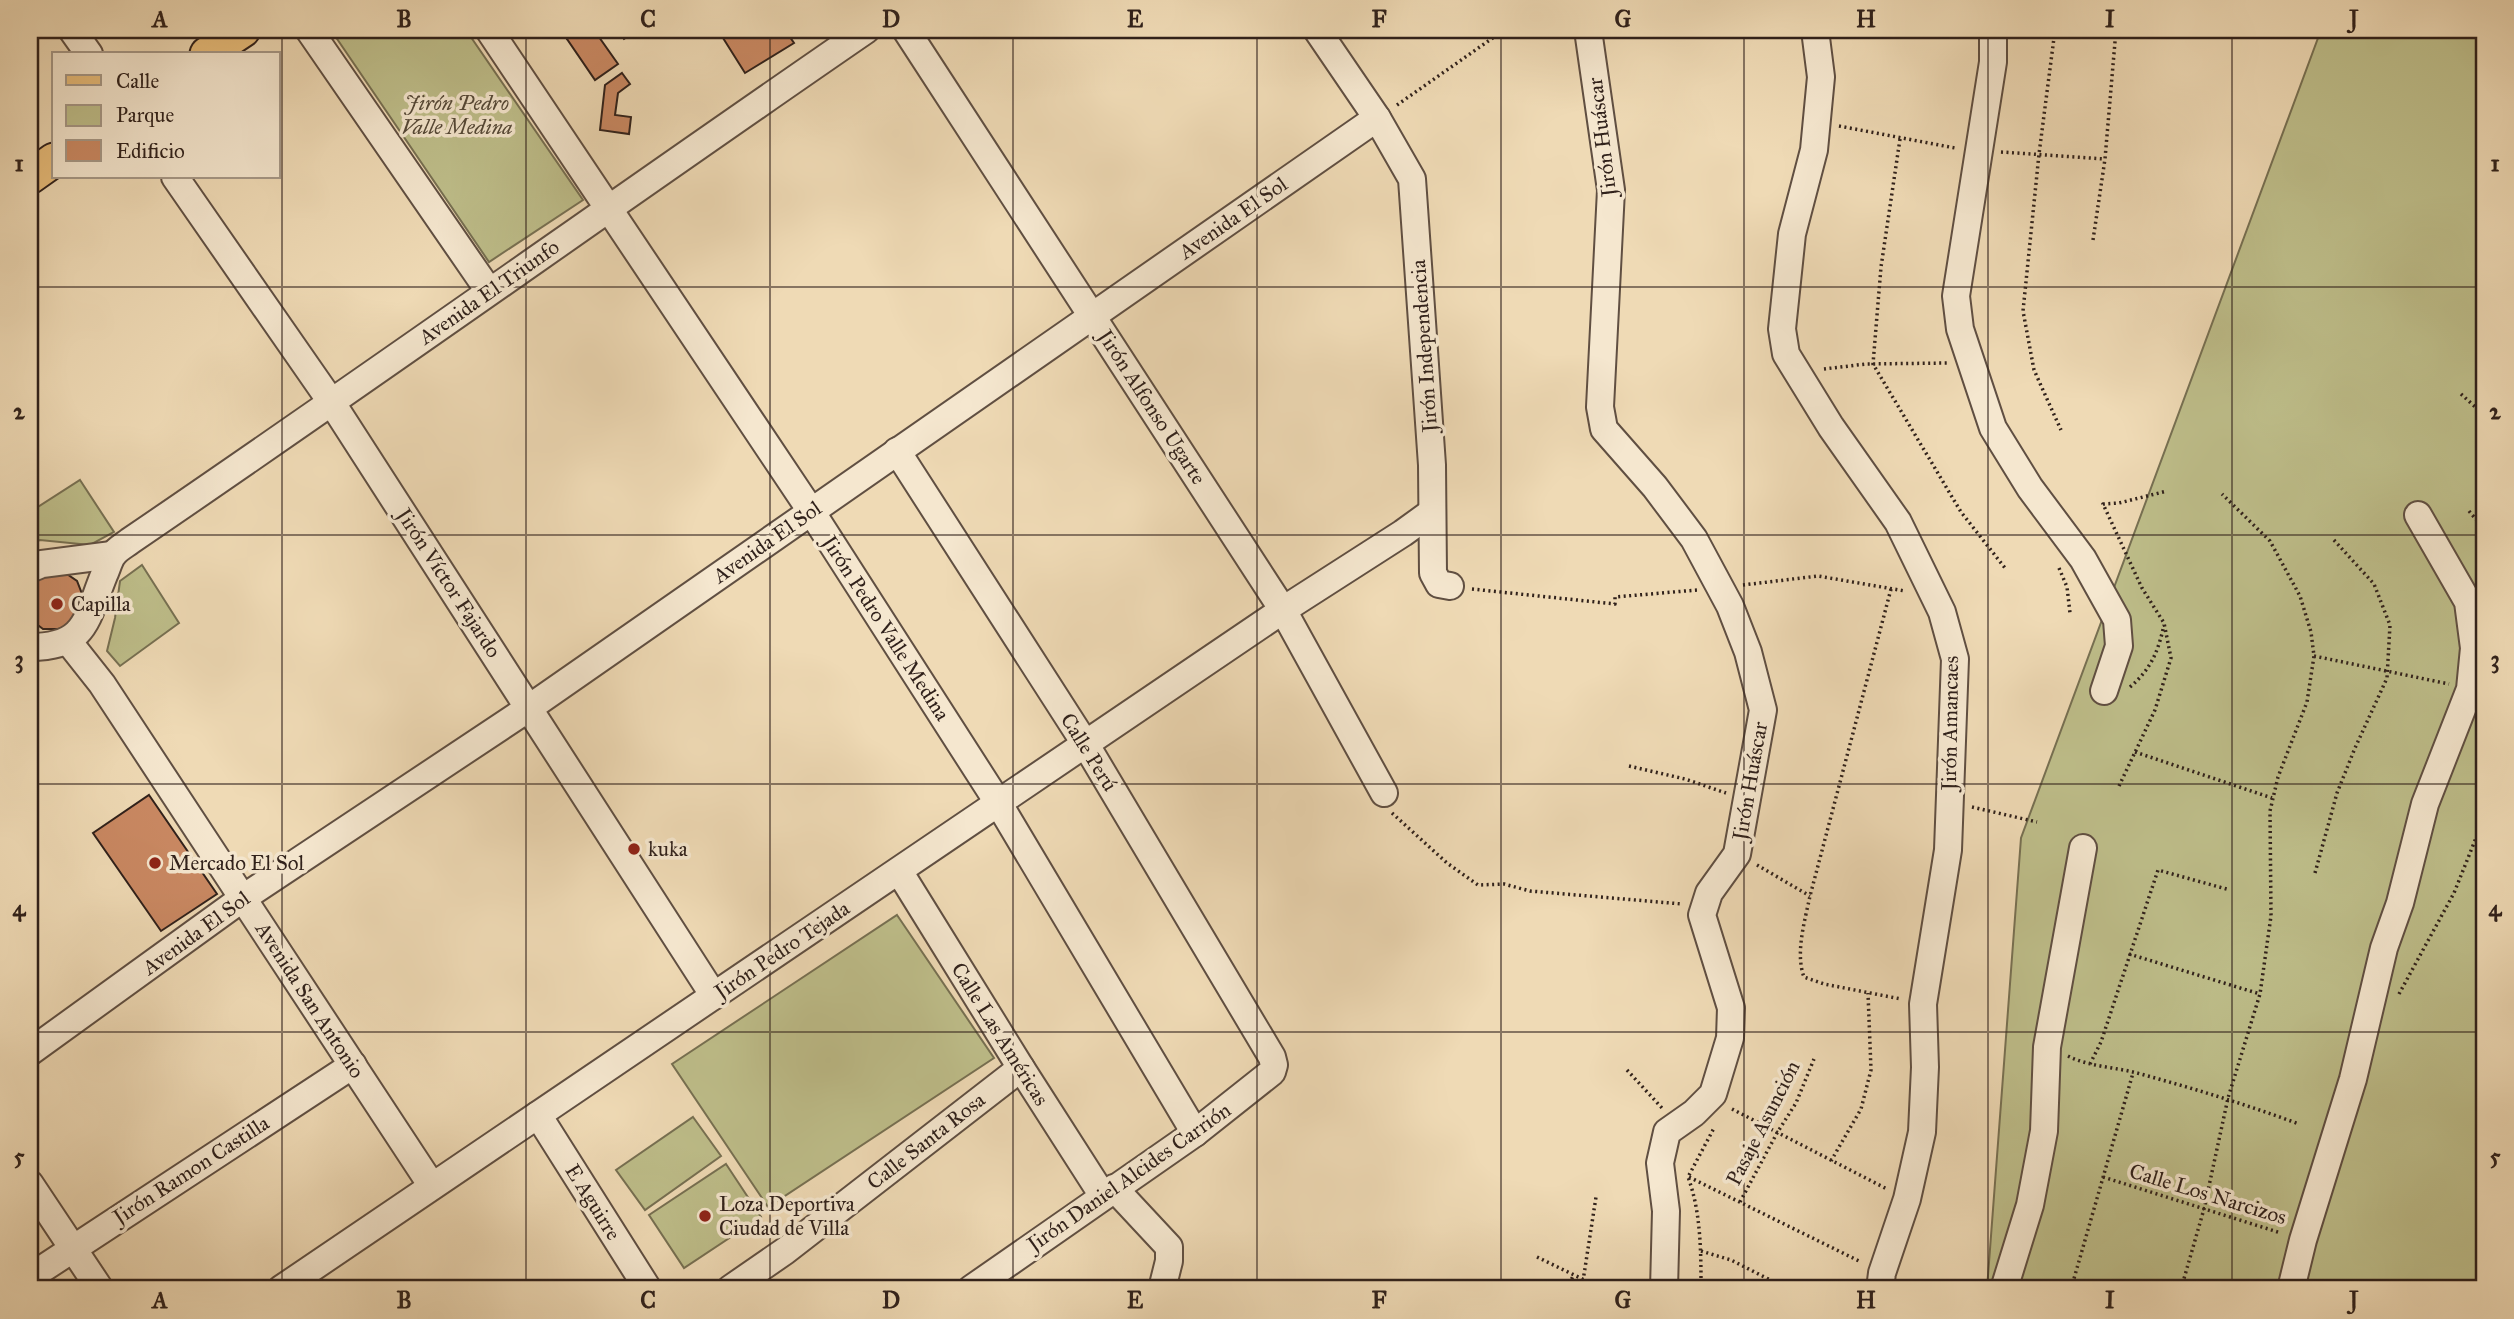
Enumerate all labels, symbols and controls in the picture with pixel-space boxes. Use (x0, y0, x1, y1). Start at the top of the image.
text: A (150, 5, 168, 33)
text: B (396, 5, 412, 33)
text: C (640, 5, 656, 33)
text: D (882, 5, 900, 33)
text: E (1127, 5, 1144, 33)
text: F (1371, 5, 1387, 33)
text: G (1615, 5, 1632, 33)
text: H (1856, 5, 1876, 33)
text: I (2105, 5, 2115, 33)
text: J (2346, 5, 2359, 34)
legend (52, 52, 280, 178)
text: Calle (116, 68, 159, 94)
street label: Jirón Huáscar (1582, 76, 1622, 200)
park label: Jirón Pedro Valle Medina (401, 90, 513, 140)
text: Parque (116, 102, 175, 128)
text: Edificio (116, 138, 185, 164)
text: 1 (14, 149, 24, 177)
text: 1 (2490, 149, 2500, 177)
street label: Avenida El Sol (1173, 171, 1293, 266)
street label: Avenida El Triunfo (413, 234, 565, 351)
street label: Jirón Independencia (1405, 259, 1443, 435)
street label: Jirón Alfonso Ugarte (1091, 323, 1212, 489)
text: 2 (13, 397, 25, 425)
text: 2 (2489, 397, 2501, 425)
street label: Avenida El Sol (707, 495, 827, 590)
street label: Jirón Víctor Fajardo (390, 502, 507, 663)
street label: Jirón Pedro Valle Medina (815, 529, 956, 726)
place label: Capilla (71, 591, 131, 617)
marker: Capilla (49, 596, 65, 612)
text: 3 (14, 645, 24, 674)
text: 3 (2490, 645, 2500, 674)
street label: Jirón Amancaes (1936, 655, 1964, 793)
street label: Calle Perú (1055, 708, 1123, 796)
street label: Jirón Huáscar (1726, 720, 1773, 844)
place label: kuka (648, 836, 688, 862)
marker: kuka (626, 841, 642, 857)
place label: Mercado El Sol (169, 850, 304, 876)
marker: Mercado El Sol (147, 855, 163, 871)
street label: Avenida El Sol (136, 885, 255, 981)
text: 4 (13, 894, 27, 922)
text: 4 (2489, 894, 2503, 922)
street label: Jirón Pedro Tejada (708, 895, 855, 1006)
street label: Avenida San Antonio (249, 916, 370, 1083)
street label: Calle Las Américas (946, 958, 1054, 1110)
street label: Pasaje Asunción (1720, 1056, 1806, 1190)
street label: Calle Santa Rosa (862, 1087, 990, 1195)
street label: Jirón Daniel Alcides Carrión (1021, 1097, 1236, 1258)
street label: Jirón Ramon Castilla (106, 1110, 274, 1231)
text: 5 (14, 1142, 25, 1170)
text: 5 (2490, 1142, 2501, 1170)
street label: Calle Los Narcizos (2126, 1158, 2290, 1230)
street label: E Aguirre (559, 1159, 627, 1245)
place label: Loza Deportiva Ciudad de Villa (719, 1191, 855, 1241)
marker: Loza Deportiva Ciudad de Villa (697, 1208, 713, 1224)
text: A (150, 1286, 168, 1314)
text: B (396, 1286, 412, 1314)
text: C (640, 1286, 656, 1314)
text: D (882, 1286, 900, 1314)
text: E (1127, 1286, 1144, 1314)
text: F (1371, 1286, 1387, 1314)
text: G (1615, 1286, 1632, 1314)
text: H (1856, 1286, 1876, 1314)
text: I (2105, 1286, 2115, 1314)
text: J (2346, 1286, 2359, 1315)

